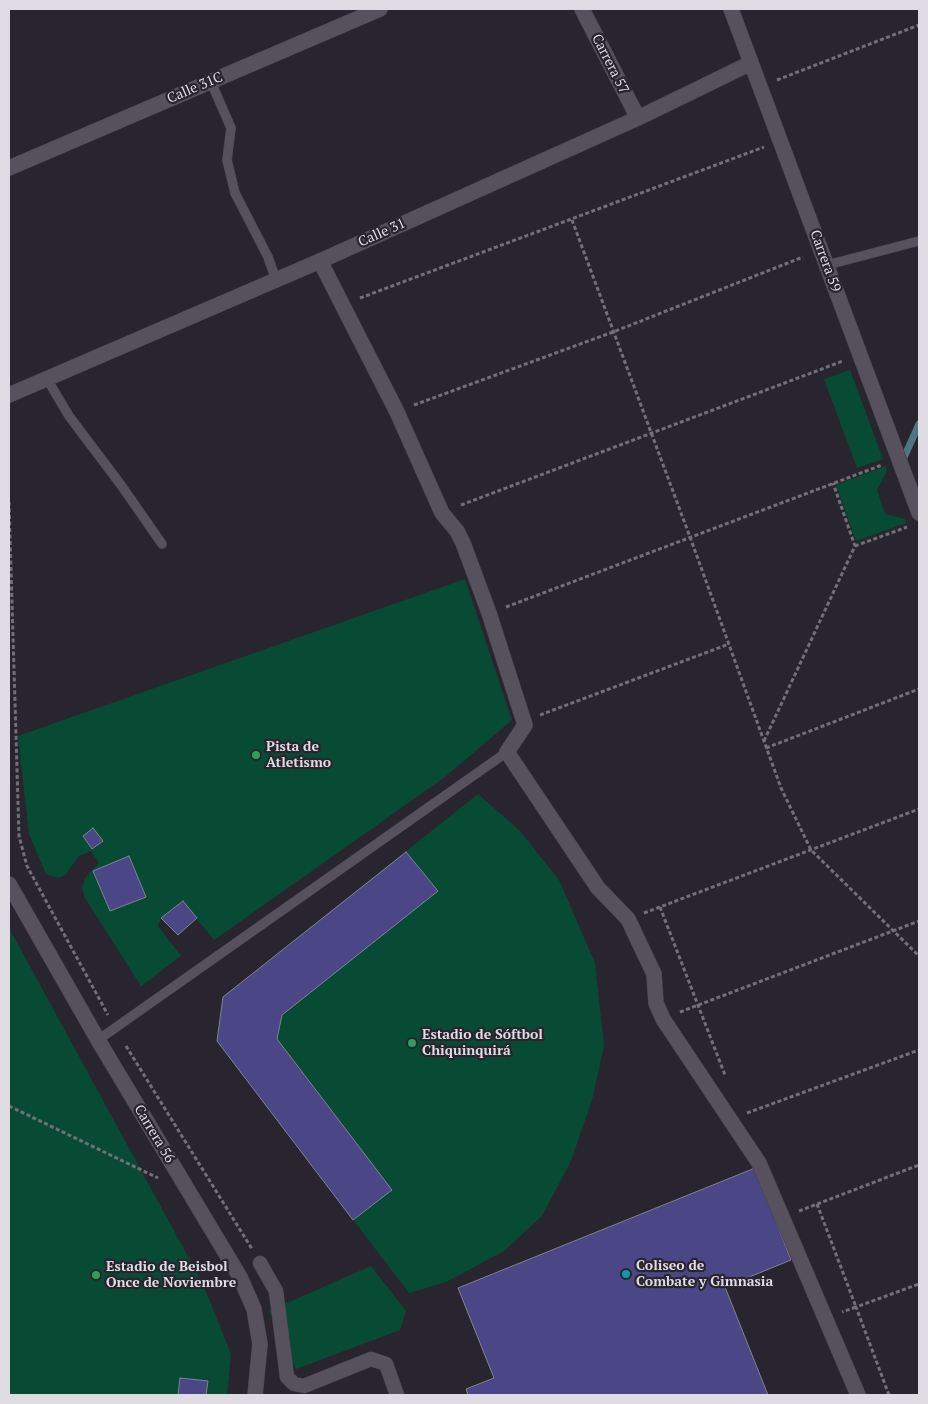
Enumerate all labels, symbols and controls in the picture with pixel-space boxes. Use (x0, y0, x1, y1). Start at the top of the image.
street label: Carrera 57 (588, 31, 632, 97)
street label: Calle 31C (165, 69, 225, 107)
street label: Calle 31 (356, 215, 408, 251)
street label: Carrera 59 (806, 228, 844, 294)
place label: Pista de Atletismo (266, 739, 331, 772)
marker: Pista de Atletismo (250, 749, 262, 761)
place label: Estadio de Sóftbol Chiquinquirá (422, 1027, 543, 1060)
marker: Estadio de Sóftbol Chiquinquirá (406, 1037, 418, 1049)
street label: Carrera 56 (130, 1102, 178, 1166)
place label: Coliseo de Combate y Gimnasia (636, 1258, 773, 1290)
place label: Estadio de Beisbol Once de Noviembre (106, 1259, 236, 1292)
marker: Coliseo de Combate y Gimnasia (620, 1268, 632, 1280)
marker: Estadio de Beisbol Once de Noviembre (90, 1269, 102, 1281)

